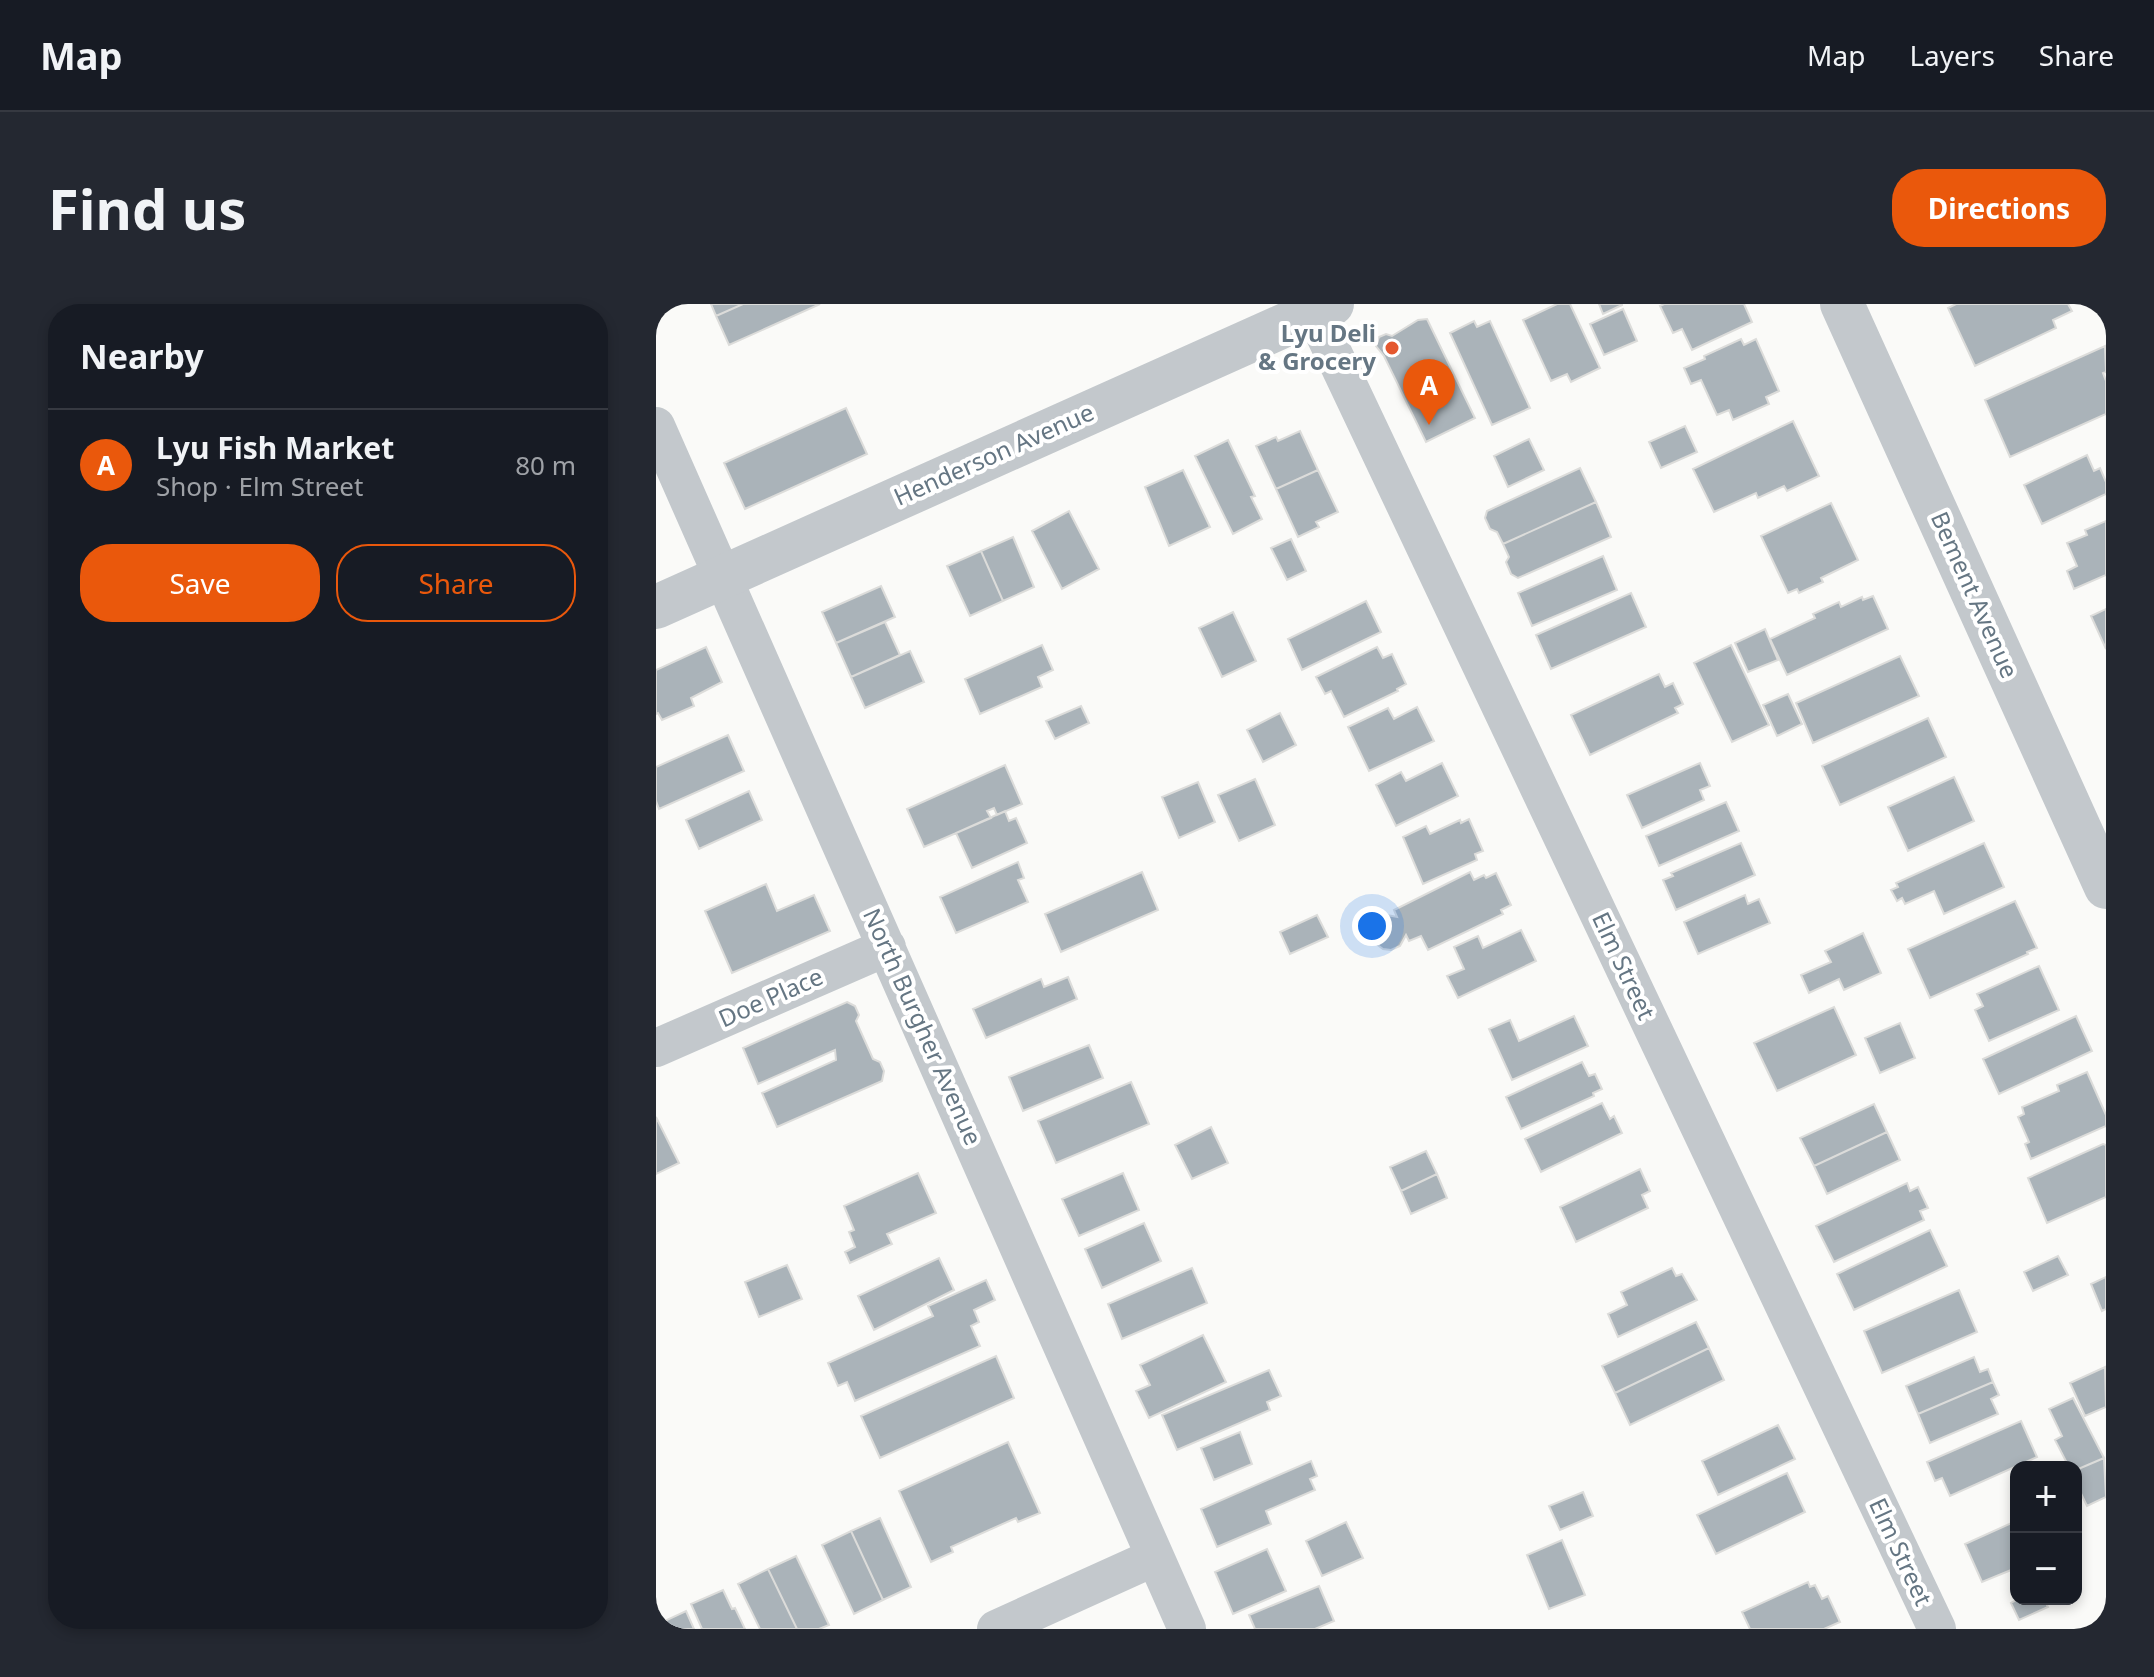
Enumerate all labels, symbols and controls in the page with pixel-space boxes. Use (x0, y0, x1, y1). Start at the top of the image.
text: Map (40, 29, 123, 81)
text: Map (1807, 36, 1865, 74)
text: Layers (1909, 36, 1995, 74)
text: Share (2039, 36, 2114, 74)
button: Directions (1892, 169, 2106, 247)
text: Find us (48, 170, 246, 246)
place label: Lyu Deli & Grocery (1258, 316, 1376, 377)
text: Nearby (80, 333, 204, 379)
marker: Lyu Deli & Grocery (1383, 339, 1401, 357)
pin: A (1403, 359, 1455, 425)
street label: Henderson Avenue (888, 395, 1099, 513)
text: Lyu Fish Market (156, 427, 394, 468)
text: A (97, 447, 115, 483)
text: 80 m (515, 447, 576, 483)
text: Shop · Elm Street (156, 468, 363, 504)
street label: Bement Avenue (1924, 506, 2027, 683)
button: Save (80, 544, 320, 622)
button: Share (336, 544, 576, 622)
street label: North Burgher Avenue (856, 903, 991, 1150)
your location (1352, 906, 1392, 946)
street label: Elm Street (1585, 906, 1664, 1025)
street label: Doe Place (713, 959, 828, 1034)
map controls (2010, 1461, 2082, 1605)
button: + (2010, 1461, 2082, 1533)
street label: Elm Street (1862, 1492, 1941, 1611)
button: − (2010, 1533, 2082, 1605)

